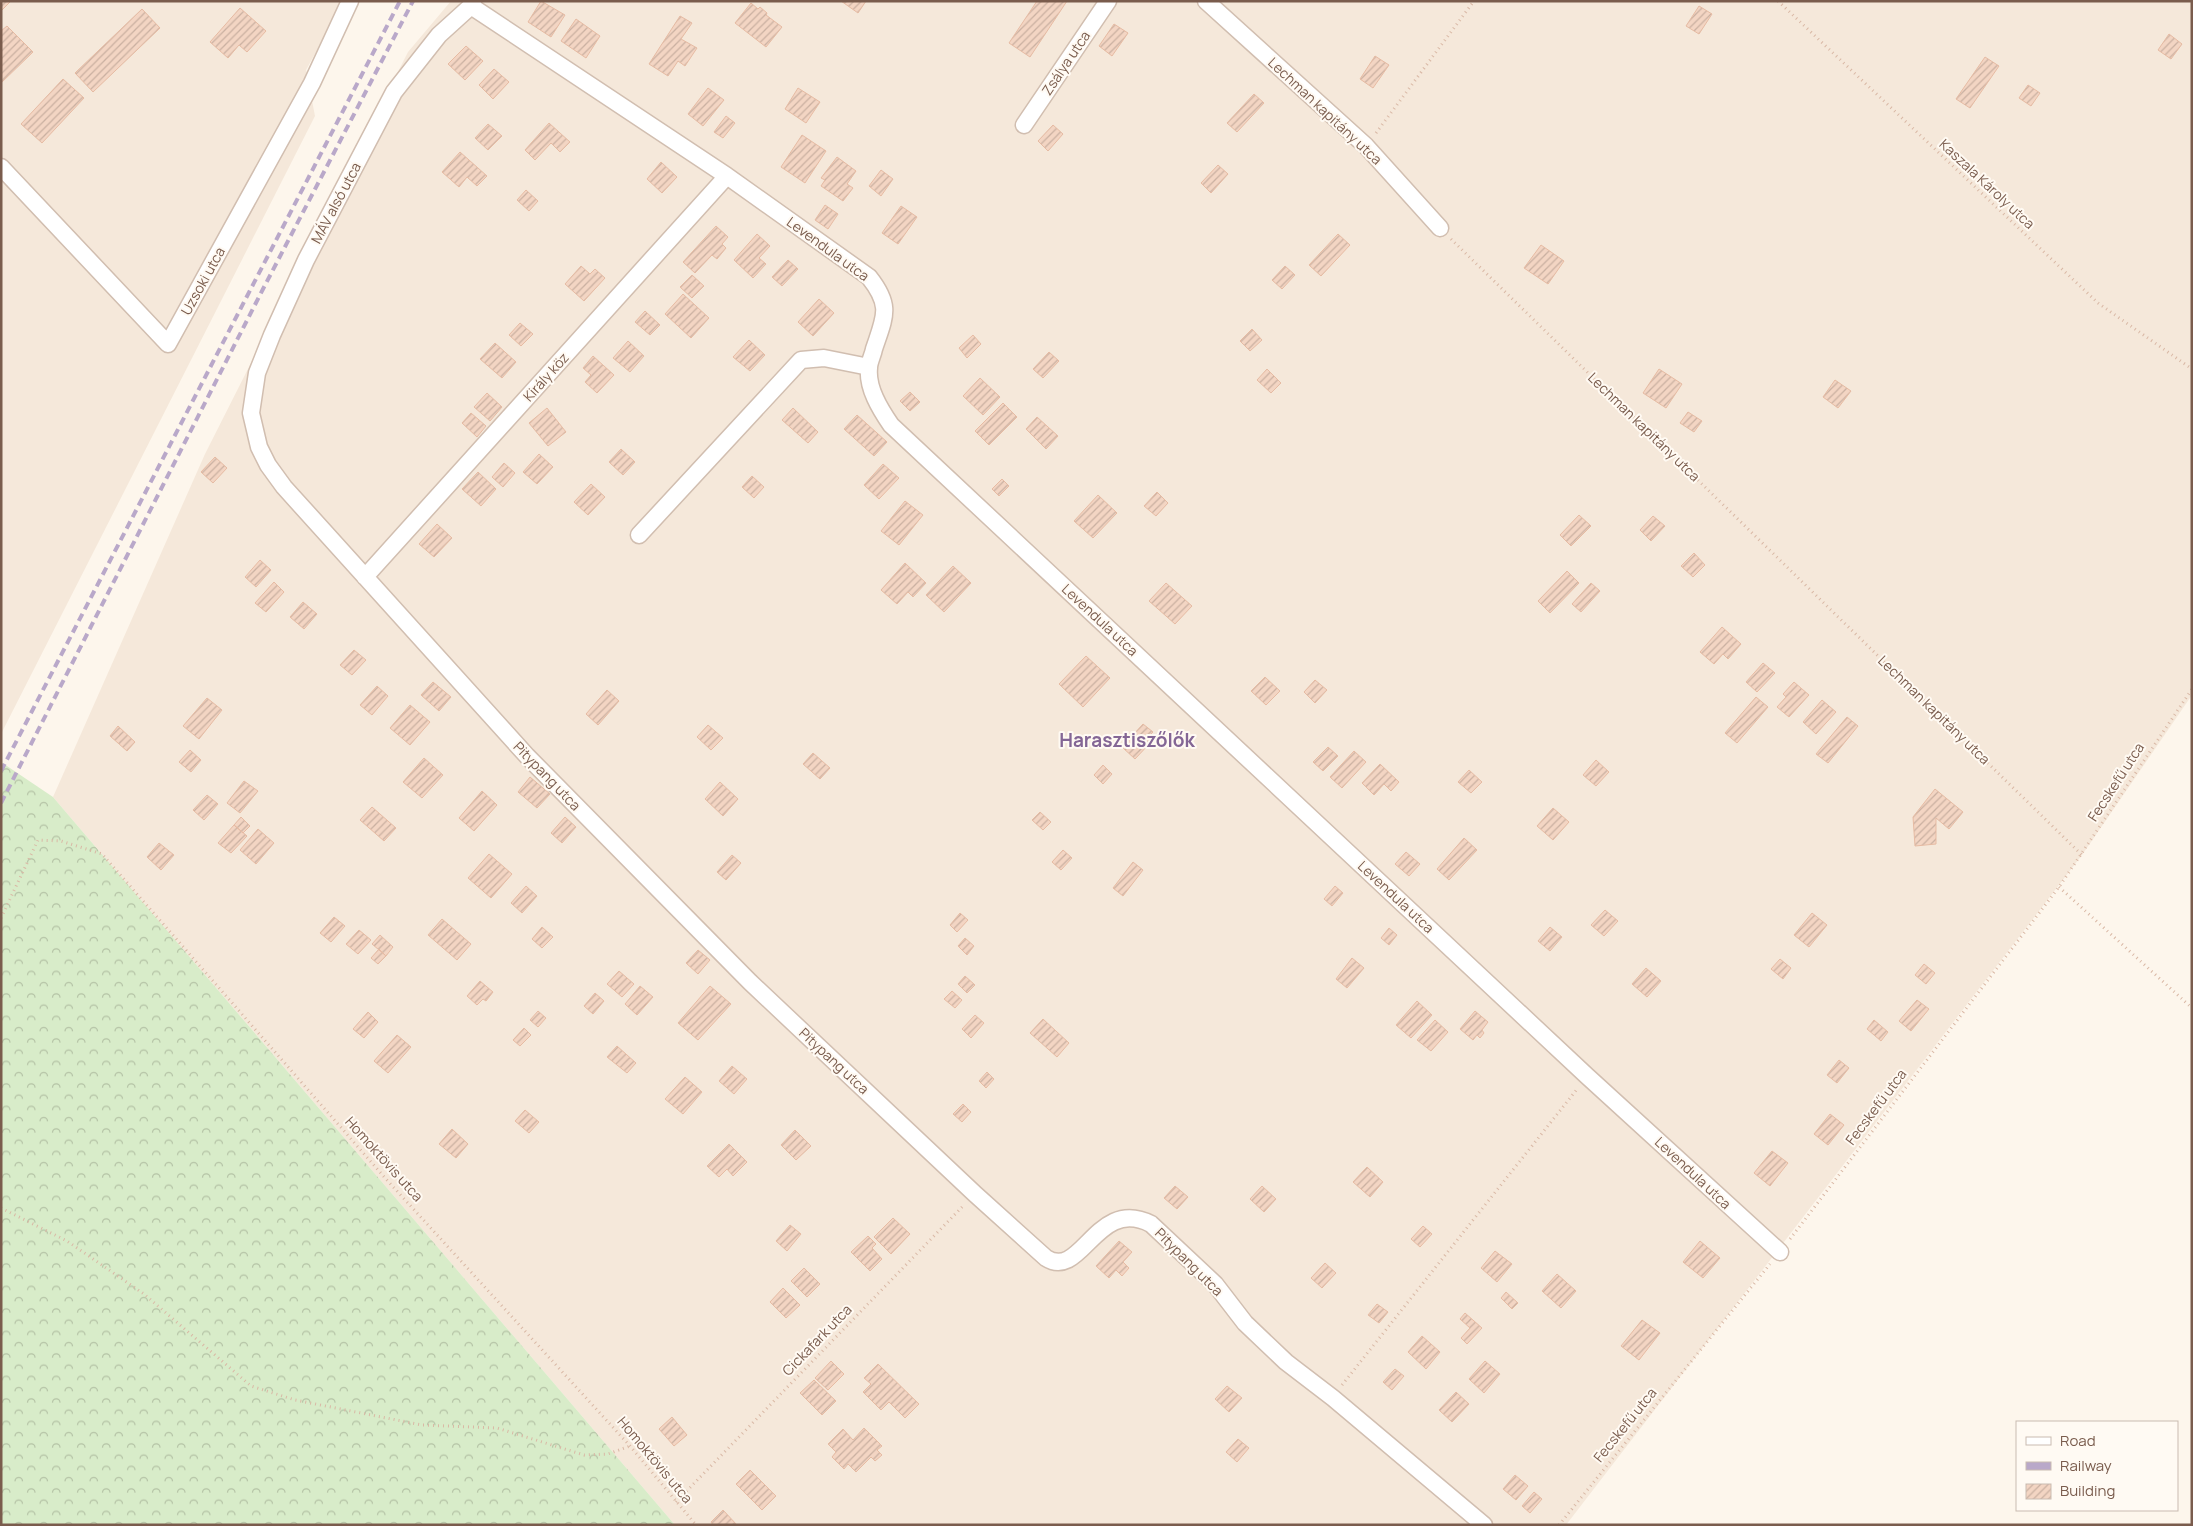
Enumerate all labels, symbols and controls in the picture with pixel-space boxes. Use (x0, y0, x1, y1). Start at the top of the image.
street label: Zsálya utca (1037, 27, 1094, 99)
street label: Lechman kapitány utca (1264, 53, 1386, 168)
street label: Kaszala Károly utca (1936, 134, 2039, 233)
street label: MÁV alsó utca (306, 159, 365, 247)
street label: Levendula utca (783, 212, 873, 285)
street label: Uzsoki utca (176, 243, 229, 318)
street label: Király köz (519, 348, 573, 405)
street label: Lechman kapitány utca (1584, 368, 1705, 485)
street label: Levendula utca (1058, 579, 1143, 660)
street label: Lechman kapitány utca (1874, 651, 1995, 768)
district label: Harasztiszőlők (1059, 727, 1196, 753)
street label: Pitypang utca (510, 737, 585, 814)
street label: Fecskefű utca (2083, 739, 2148, 825)
street label: Levendula utca (1354, 856, 1439, 937)
street label: Pitypang utca (795, 1023, 873, 1098)
street label: Fecskefű utca (1841, 1065, 1910, 1148)
street label: Homoktövis utca (341, 1112, 428, 1205)
street label: Levendula utca (1651, 1132, 1736, 1213)
street label: Pitypang utca (1151, 1223, 1228, 1300)
street label: Cickafark utca (778, 1300, 855, 1379)
street label: Fecskefű utca (1589, 1384, 1660, 1466)
street label: Homoktövis utca (613, 1412, 697, 1507)
legend (2016, 1421, 2178, 1511)
text: Road (2060, 1430, 2096, 1451)
text: Railway (2060, 1455, 2112, 1476)
text: Building (2060, 1480, 2115, 1501)

